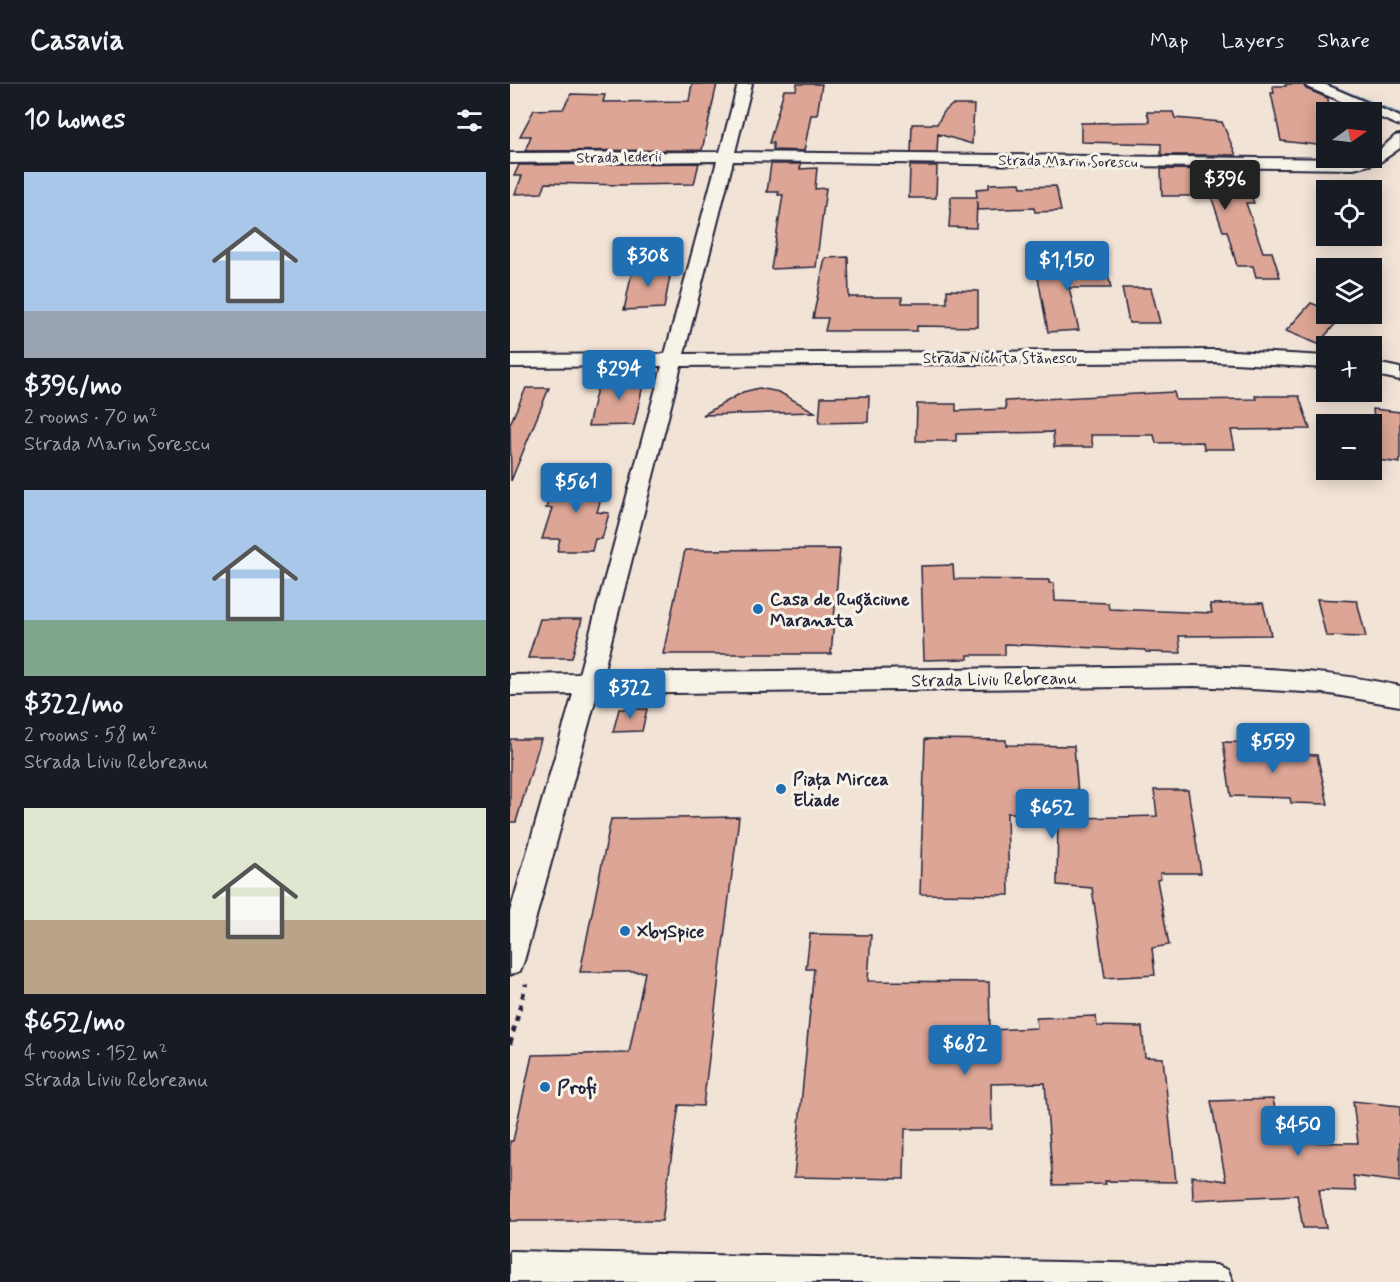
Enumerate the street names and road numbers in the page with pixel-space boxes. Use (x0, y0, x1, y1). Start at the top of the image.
street label: Strada Iederii (576, 147, 662, 169)
street label: Strada Marin Sorescu (998, 151, 1138, 173)
street label: Strada Nichita Stănescu (923, 349, 1077, 369)
street label: Strada Liviu Rebreanu (911, 667, 1077, 693)

